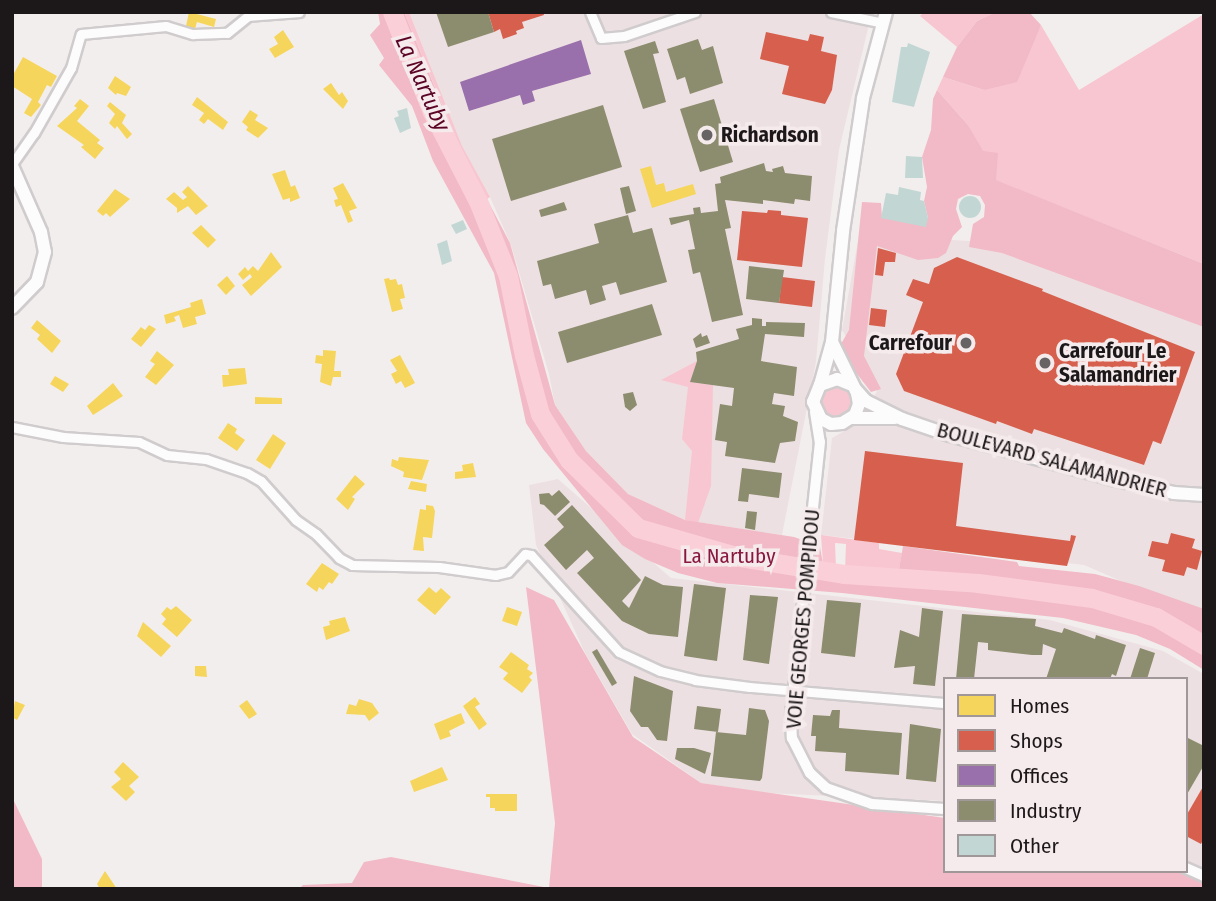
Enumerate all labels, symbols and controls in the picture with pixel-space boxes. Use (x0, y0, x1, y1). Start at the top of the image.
water label: La Nartuby (390, 31, 456, 135)
place label: Richardson (721, 122, 819, 148)
marker: Richardson (699, 127, 715, 143)
place label: Carrefour (869, 330, 952, 356)
marker: Carrefour (958, 335, 974, 351)
place label: Carrefour Le Salamandrier (1059, 338, 1177, 388)
marker: Carrefour Le Salamandrier (1037, 355, 1053, 371)
street label: BOULEVARD SALAMANDRIER (934, 417, 1170, 503)
street label: VOIE GEORGES POMPIDOU (781, 508, 825, 730)
park label: La Nartuby (682, 543, 776, 569)
legend (943, 677, 1188, 873)
text: Homes (1010, 693, 1069, 719)
text: Shops (1010, 728, 1063, 754)
text: Offices (1010, 763, 1069, 789)
text: Industry (1010, 798, 1081, 824)
text: Other (1010, 833, 1059, 859)

